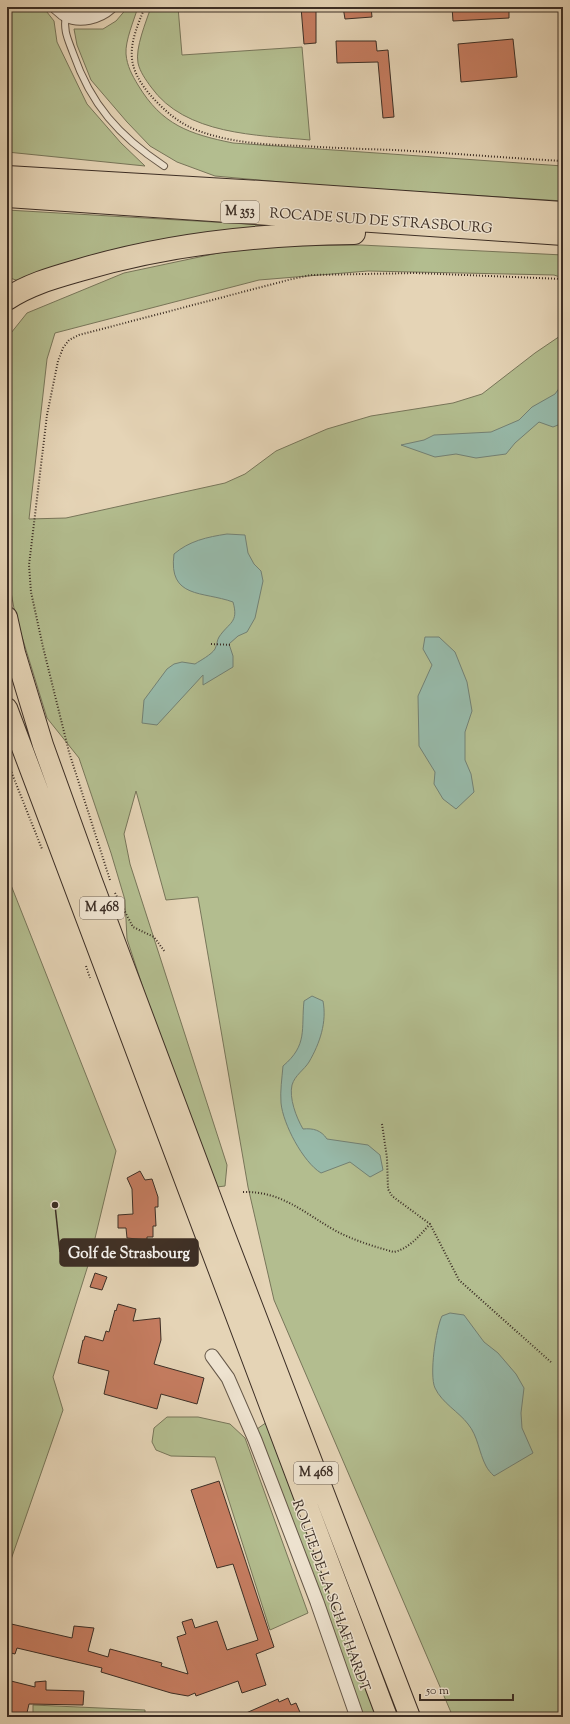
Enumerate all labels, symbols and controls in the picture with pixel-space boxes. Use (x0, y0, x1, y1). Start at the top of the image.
road number: M 353 (221, 201, 259, 223)
street label: ROCADE SUD DE STRASBOURG (269, 204, 494, 240)
road number: M 468 (80, 897, 124, 919)
callout: Golf de Strasbourg (60, 1239, 198, 1266)
text: Golf de Strasbourg (68, 1244, 191, 1265)
road number: M 468 (294, 1462, 338, 1484)
street label: ROUTE DE LA SCHAFHARDT (286, 1497, 374, 1695)
scale bar (420, 1676, 513, 1702)
text: 50 m (425, 1682, 449, 1700)

